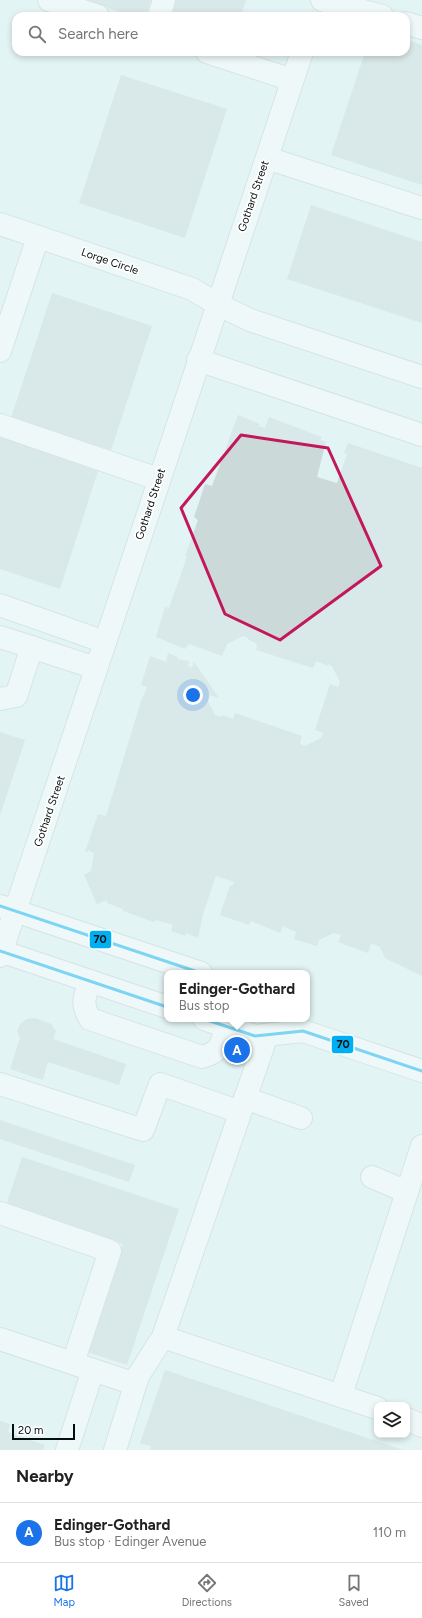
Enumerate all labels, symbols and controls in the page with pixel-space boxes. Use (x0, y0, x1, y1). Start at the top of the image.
search box (12, 12, 410, 56)
icon: search (26, 23, 48, 45)
text: Search here (58, 25, 138, 43)
street label: Gothard Street (235, 159, 272, 233)
street label: Lorge Circle (80, 246, 140, 277)
street label: Gothard Street (133, 467, 168, 542)
your location (183, 685, 203, 705)
street label: Gothard Street (31, 774, 68, 848)
line badge: 70 (89, 930, 112, 949)
text: 70 (93, 933, 107, 946)
popup (164, 970, 310, 1022)
text: Edinger-Gothard (179, 980, 295, 998)
text: Bus stop (179, 998, 229, 1013)
pin: A (224, 1035, 250, 1065)
line badge: 70 (331, 1035, 354, 1054)
text: 70 (336, 1038, 350, 1051)
map controls (374, 1402, 410, 1438)
button: layers (374, 1402, 410, 1438)
scale bar (12, 1422, 75, 1441)
text: 20 m (18, 1424, 43, 1437)
text: Nearby (16, 1466, 74, 1486)
text: Edinger-Gothard (54, 1516, 170, 1534)
text: A (24, 1525, 34, 1540)
text: 110 m (373, 1525, 406, 1540)
text: Bus stop · Edinger Avenue (54, 1534, 206, 1549)
tab: Map (53, 1572, 75, 1609)
tab: Directions (182, 1572, 232, 1609)
tab: Saved (338, 1572, 369, 1609)

